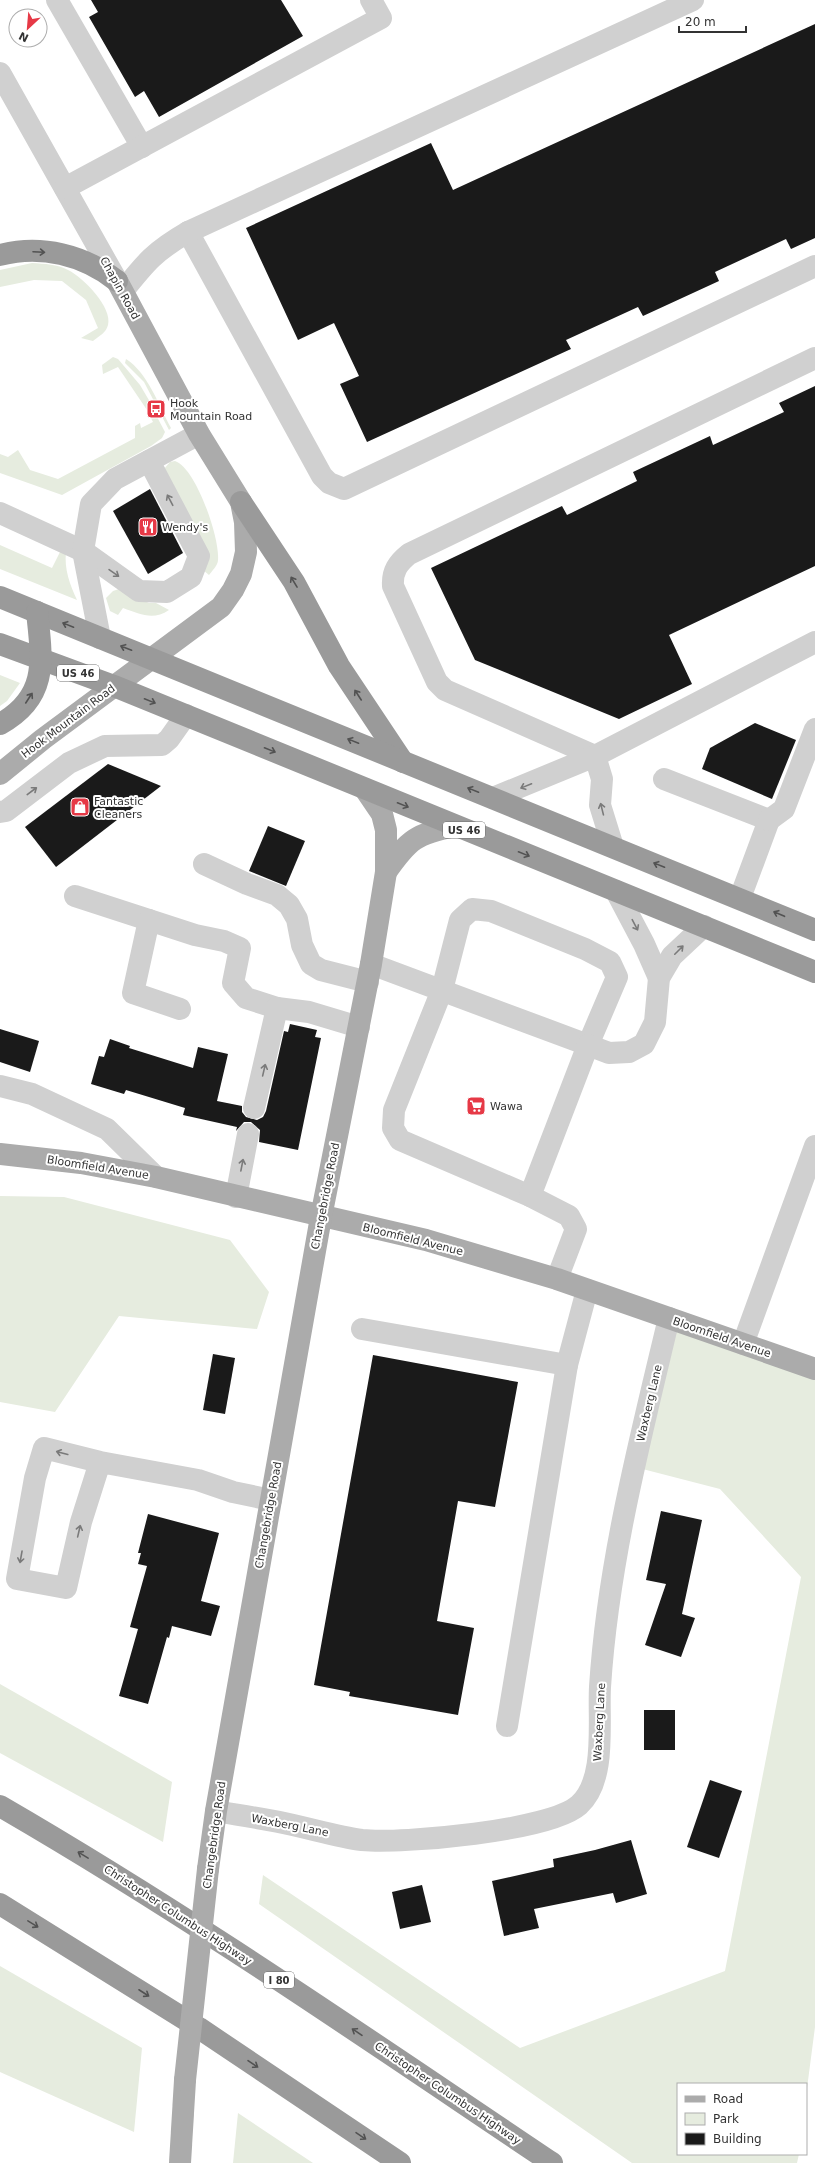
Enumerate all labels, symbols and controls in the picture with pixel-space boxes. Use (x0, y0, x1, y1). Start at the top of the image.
north arrow (8, 8, 48, 48)
scale bar (679, 8, 746, 34)
text: 20 m (685, 15, 716, 29)
text: N (17, 29, 31, 44)
one-way arrow (32, 248, 45, 255)
street label: Chapin Road (97, 255, 142, 322)
place label: Hook Mountain Road (170, 397, 252, 423)
bus stop icon: Hook Mountain Road (145, 398, 167, 420)
one-way arrow (165, 494, 173, 506)
restaurant icon: Wendy's (137, 516, 159, 538)
place label: Wendy's (162, 521, 208, 534)
one-way arrow (109, 569, 120, 577)
one-way arrow (289, 576, 297, 588)
one-way arrow (63, 621, 75, 628)
one-way arrow (120, 644, 132, 652)
road number: US 46 (57, 665, 99, 681)
street label: Hook Mountain Road (19, 682, 118, 761)
one-way arrow (354, 690, 362, 701)
one-way arrow (25, 692, 33, 704)
one-way arrow (144, 697, 156, 705)
one-way arrow (347, 737, 359, 745)
one-way arrow (264, 747, 276, 754)
one-way arrow (520, 782, 532, 790)
one-way arrow (468, 786, 480, 794)
one-way arrow (27, 787, 38, 795)
place label: Fantastic Cleaners (94, 795, 143, 821)
shop icon: Fantastic Cleaners (69, 796, 91, 818)
one-way arrow (397, 802, 409, 809)
one-way arrow (598, 803, 605, 816)
road number: US 46 (443, 822, 485, 838)
one-way arrow (518, 850, 530, 858)
one-way arrow (653, 861, 665, 868)
one-way arrow (774, 910, 786, 918)
one-way arrow (631, 919, 639, 931)
one-way arrow (674, 945, 683, 955)
one-way arrow (260, 1064, 268, 1077)
supermarket icon: Wawa (465, 1095, 487, 1117)
place label: Wawa (490, 1100, 523, 1113)
street label: Changebridge Road (309, 1142, 342, 1251)
street label: Bloomfield Avenue (46, 1153, 150, 1182)
one-way arrow (239, 1159, 247, 1172)
street label: Bloomfield Avenue (361, 1221, 465, 1258)
street label: Bloomfield Avenue (671, 1315, 773, 1360)
street label: Waxberg Lane (634, 1363, 665, 1443)
one-way arrow (56, 1448, 69, 1456)
street label: Changebridge Road (253, 1461, 284, 1570)
one-way arrow (76, 1525, 84, 1538)
one-way arrow (17, 1550, 25, 1563)
street label: Waxberg Lane (591, 1682, 608, 1762)
street label: Changebridge Road (201, 1780, 228, 1890)
street label: Waxberg Lane (250, 1812, 330, 1839)
one-way arrow (78, 1851, 89, 1859)
street label: Christopher Columbus Highway (101, 1863, 254, 1968)
one-way arrow (27, 1920, 38, 1928)
road number: I 80 (264, 1972, 294, 1988)
one-way arrow (138, 1989, 149, 1997)
one-way arrow (352, 2028, 363, 2036)
street label: Christopher Columbus Highway (372, 2039, 524, 2148)
one-way arrow (247, 2060, 258, 2068)
legend (677, 2083, 807, 2155)
text: Road (713, 2092, 743, 2106)
text: Park (713, 2112, 739, 2126)
one-way arrow (355, 2132, 366, 2140)
text: Building (713, 2132, 762, 2146)

